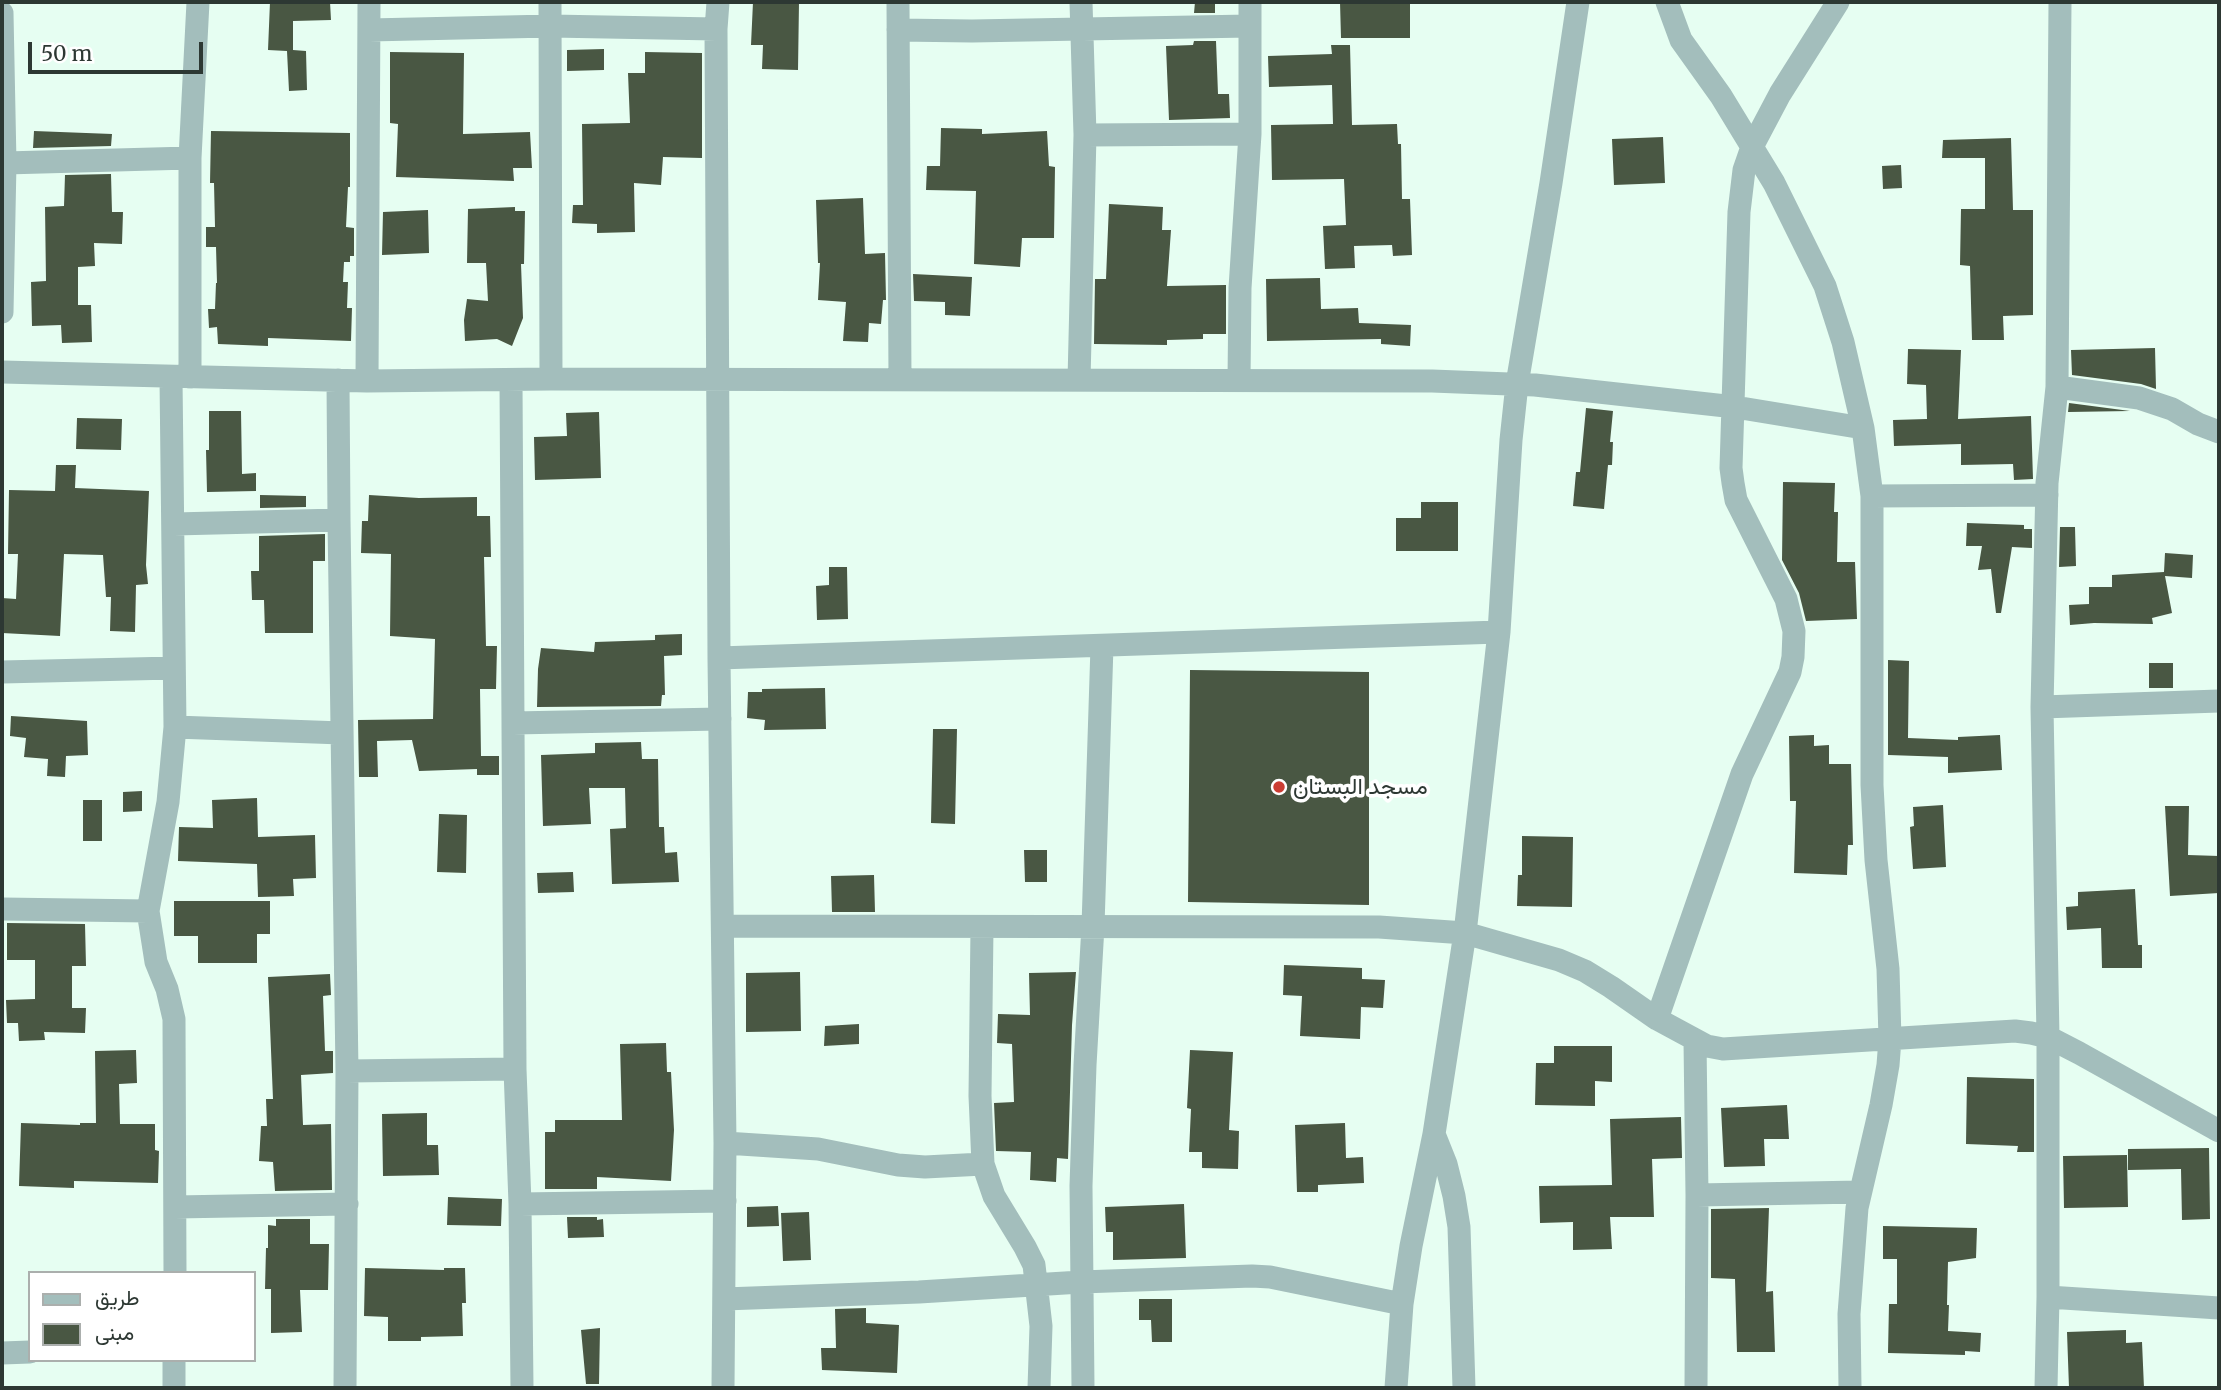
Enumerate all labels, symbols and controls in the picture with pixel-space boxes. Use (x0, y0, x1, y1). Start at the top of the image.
scale bar (32, 28, 206, 72)
text: 50 m (41, 40, 92, 67)
place label: مسجد البستان (1293, 773, 1428, 801)
marker: مسجد البستان (1271, 779, 1287, 795)
legend (28, 1271, 256, 1362)
text: طريق (95, 1284, 140, 1311)
text: مبنى (95, 1319, 134, 1346)

